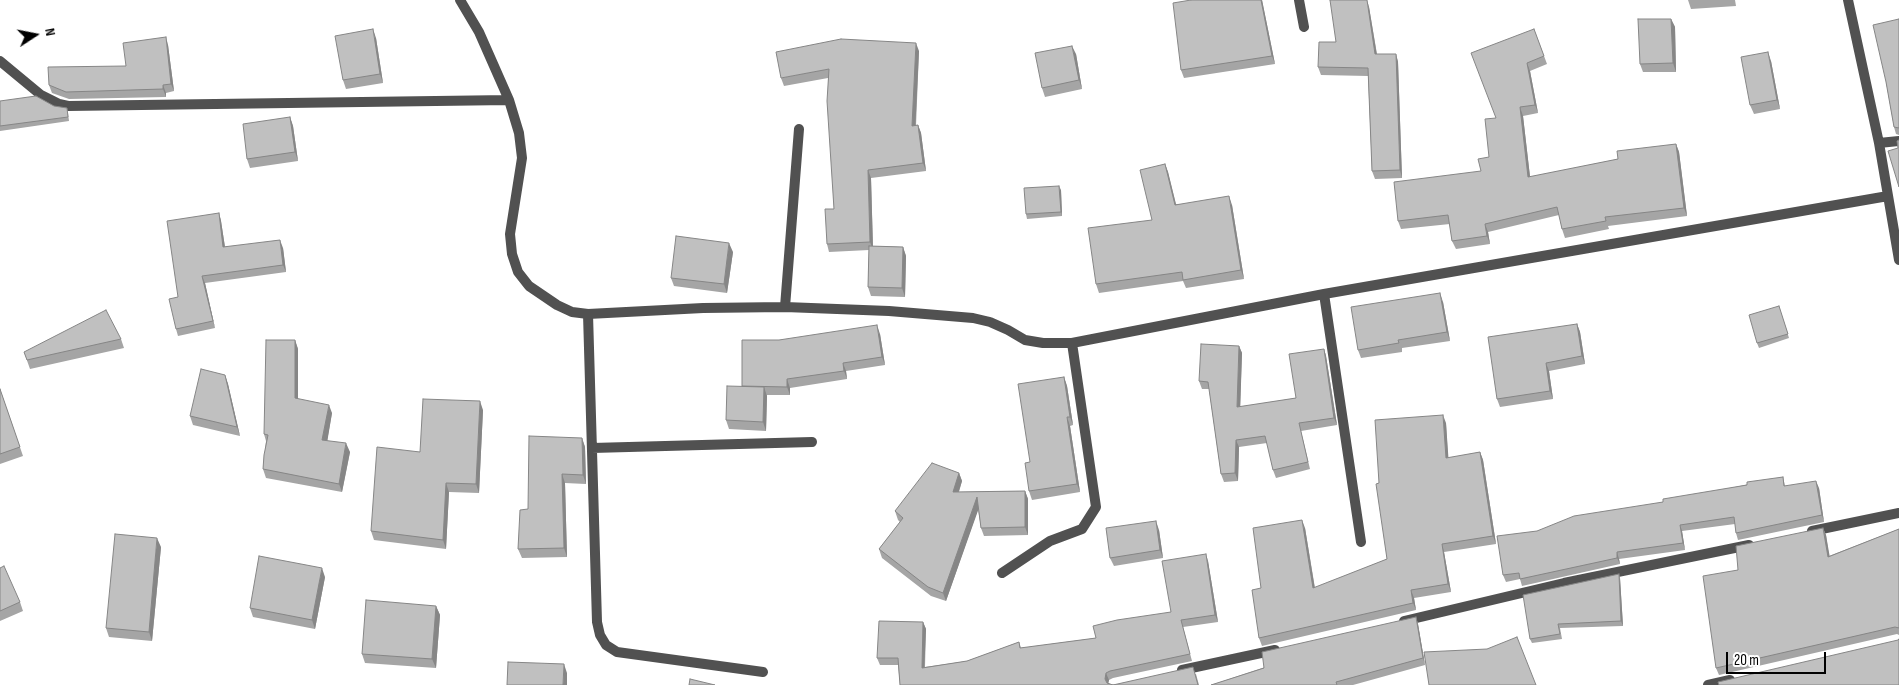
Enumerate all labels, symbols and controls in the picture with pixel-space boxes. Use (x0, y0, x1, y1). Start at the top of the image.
north arrow (10, 10, 60, 60)
text: N (41, 27, 59, 37)
scale bar (1729, 642, 1829, 674)
text: 20 m (1734, 651, 1759, 670)

